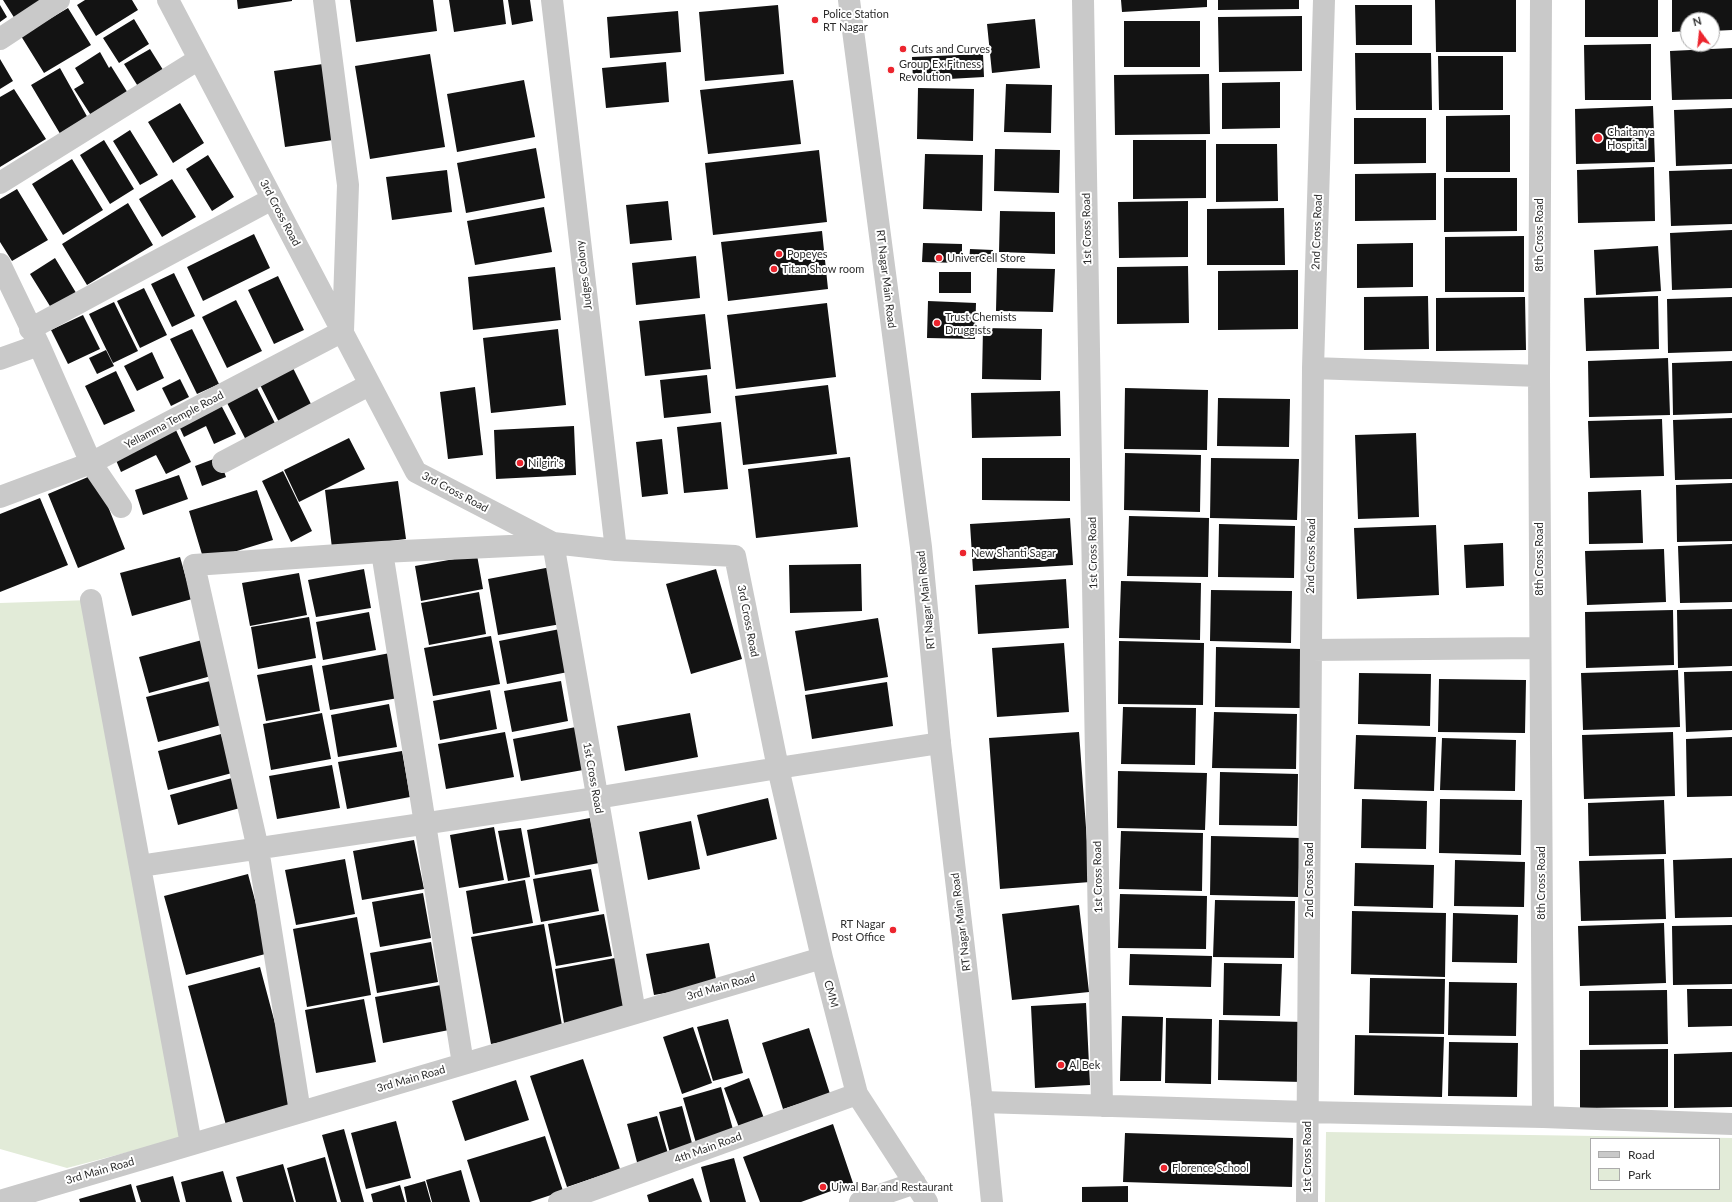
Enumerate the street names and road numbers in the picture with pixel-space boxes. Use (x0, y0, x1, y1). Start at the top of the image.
street label: 3rd Cross Road (257, 178, 303, 248)
street label: 1st Cross Road (1080, 193, 1094, 265)
street label: 2nd Cross Road (1309, 194, 1325, 270)
street label: 8th Cross Road (1532, 198, 1546, 272)
street label: RT Nagar Main Road (873, 229, 899, 329)
street label: Judges Colony (573, 240, 595, 310)
street label: Yellamma Temple Road (122, 388, 226, 452)
street label: 3rd Cross Road (420, 469, 490, 515)
street label: 1st Cross Road (1086, 517, 1100, 589)
street label: 2nd Cross Road (1304, 518, 1318, 594)
street label: 8th Cross Road (1532, 522, 1546, 596)
street label: RT Nagar Main Road (914, 550, 938, 650)
street label: 3rd Cross Road (735, 584, 761, 658)
street label: 1st Cross Road (580, 741, 606, 815)
street label: 1st Cross Road (1091, 841, 1105, 913)
street label: 2nd Cross Road (1302, 842, 1316, 918)
street label: 8th Cross Road (1534, 846, 1548, 920)
street label: RT Nagar Main Road (948, 872, 974, 972)
street label: 3rd Main Road (685, 971, 757, 1003)
street label: CMM (821, 979, 841, 1009)
street label: 3rd Main Road (375, 1063, 447, 1095)
street label: 1st Cross Road (1300, 1121, 1314, 1193)
street label: 4th Main Road (672, 1130, 744, 1166)
street label: 3rd Main Road (64, 1155, 136, 1187)

